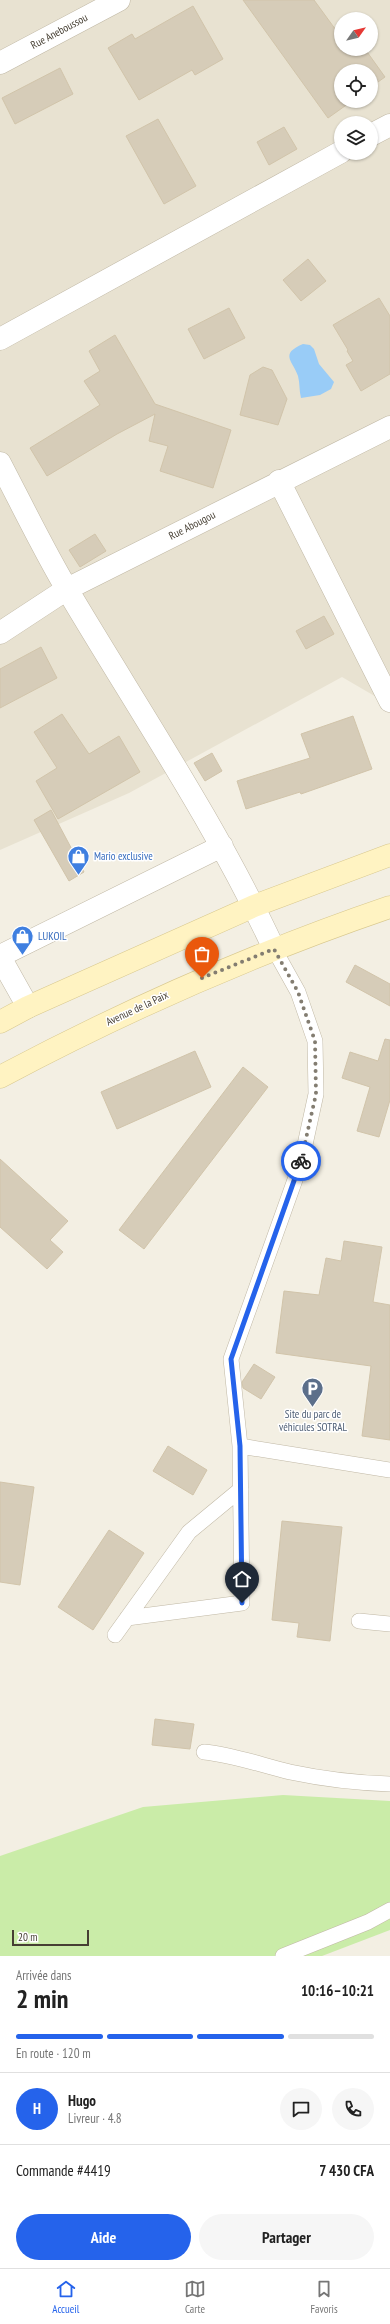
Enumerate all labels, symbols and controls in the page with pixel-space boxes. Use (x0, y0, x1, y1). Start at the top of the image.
street label: Rue Aneboussou (28, 10, 90, 52)
north arrow (334, 12, 378, 56)
map controls (334, 12, 378, 160)
button: locate (334, 64, 378, 108)
button: layers (334, 116, 378, 160)
street label: Rue Abougou (166, 507, 218, 543)
shop icon: Mario exclusive (65, 843, 91, 876)
place label: Mario exclusive (94, 849, 153, 863)
shop icon: LUKOIL (10, 923, 36, 956)
place label: LUKOIL (38, 929, 67, 943)
pin (185, 937, 219, 978)
icon: bag (191, 943, 213, 965)
street label: Avenue de la Paix (104, 987, 171, 1029)
courier (281, 1141, 321, 1181)
icon: bike (290, 1150, 312, 1172)
parking icon: Site du parc de véhicules SOTRAL (300, 1375, 326, 1408)
place label: Site du parc de véhicules SOTRAL (279, 1407, 347, 1434)
pin (225, 1562, 259, 1603)
icon: home (231, 1568, 253, 1590)
scale bar (12, 1928, 89, 1947)
text: 20 m (18, 1930, 37, 1944)
text: Arrivée dans (16, 1967, 71, 1984)
text: 10:16–10:21 (301, 1981, 374, 2000)
text: 2 min (16, 1982, 69, 2015)
text: En route · 120 m (16, 2045, 91, 2062)
button: chat (280, 2088, 322, 2130)
button: phone (332, 2088, 374, 2130)
text: Hugo (68, 2091, 96, 2110)
text: H (33, 2099, 41, 2118)
text: Livreur · 4.8 (68, 2110, 122, 2127)
text: Commande #4419 (16, 2161, 111, 2180)
text: 7 430 CFA (319, 2161, 374, 2180)
button: Aide (16, 2214, 191, 2260)
button: Partager (199, 2214, 374, 2260)
tab: Accueil (52, 2278, 79, 2316)
tab: Carte (184, 2278, 206, 2316)
tab: Favoris (311, 2278, 338, 2316)

